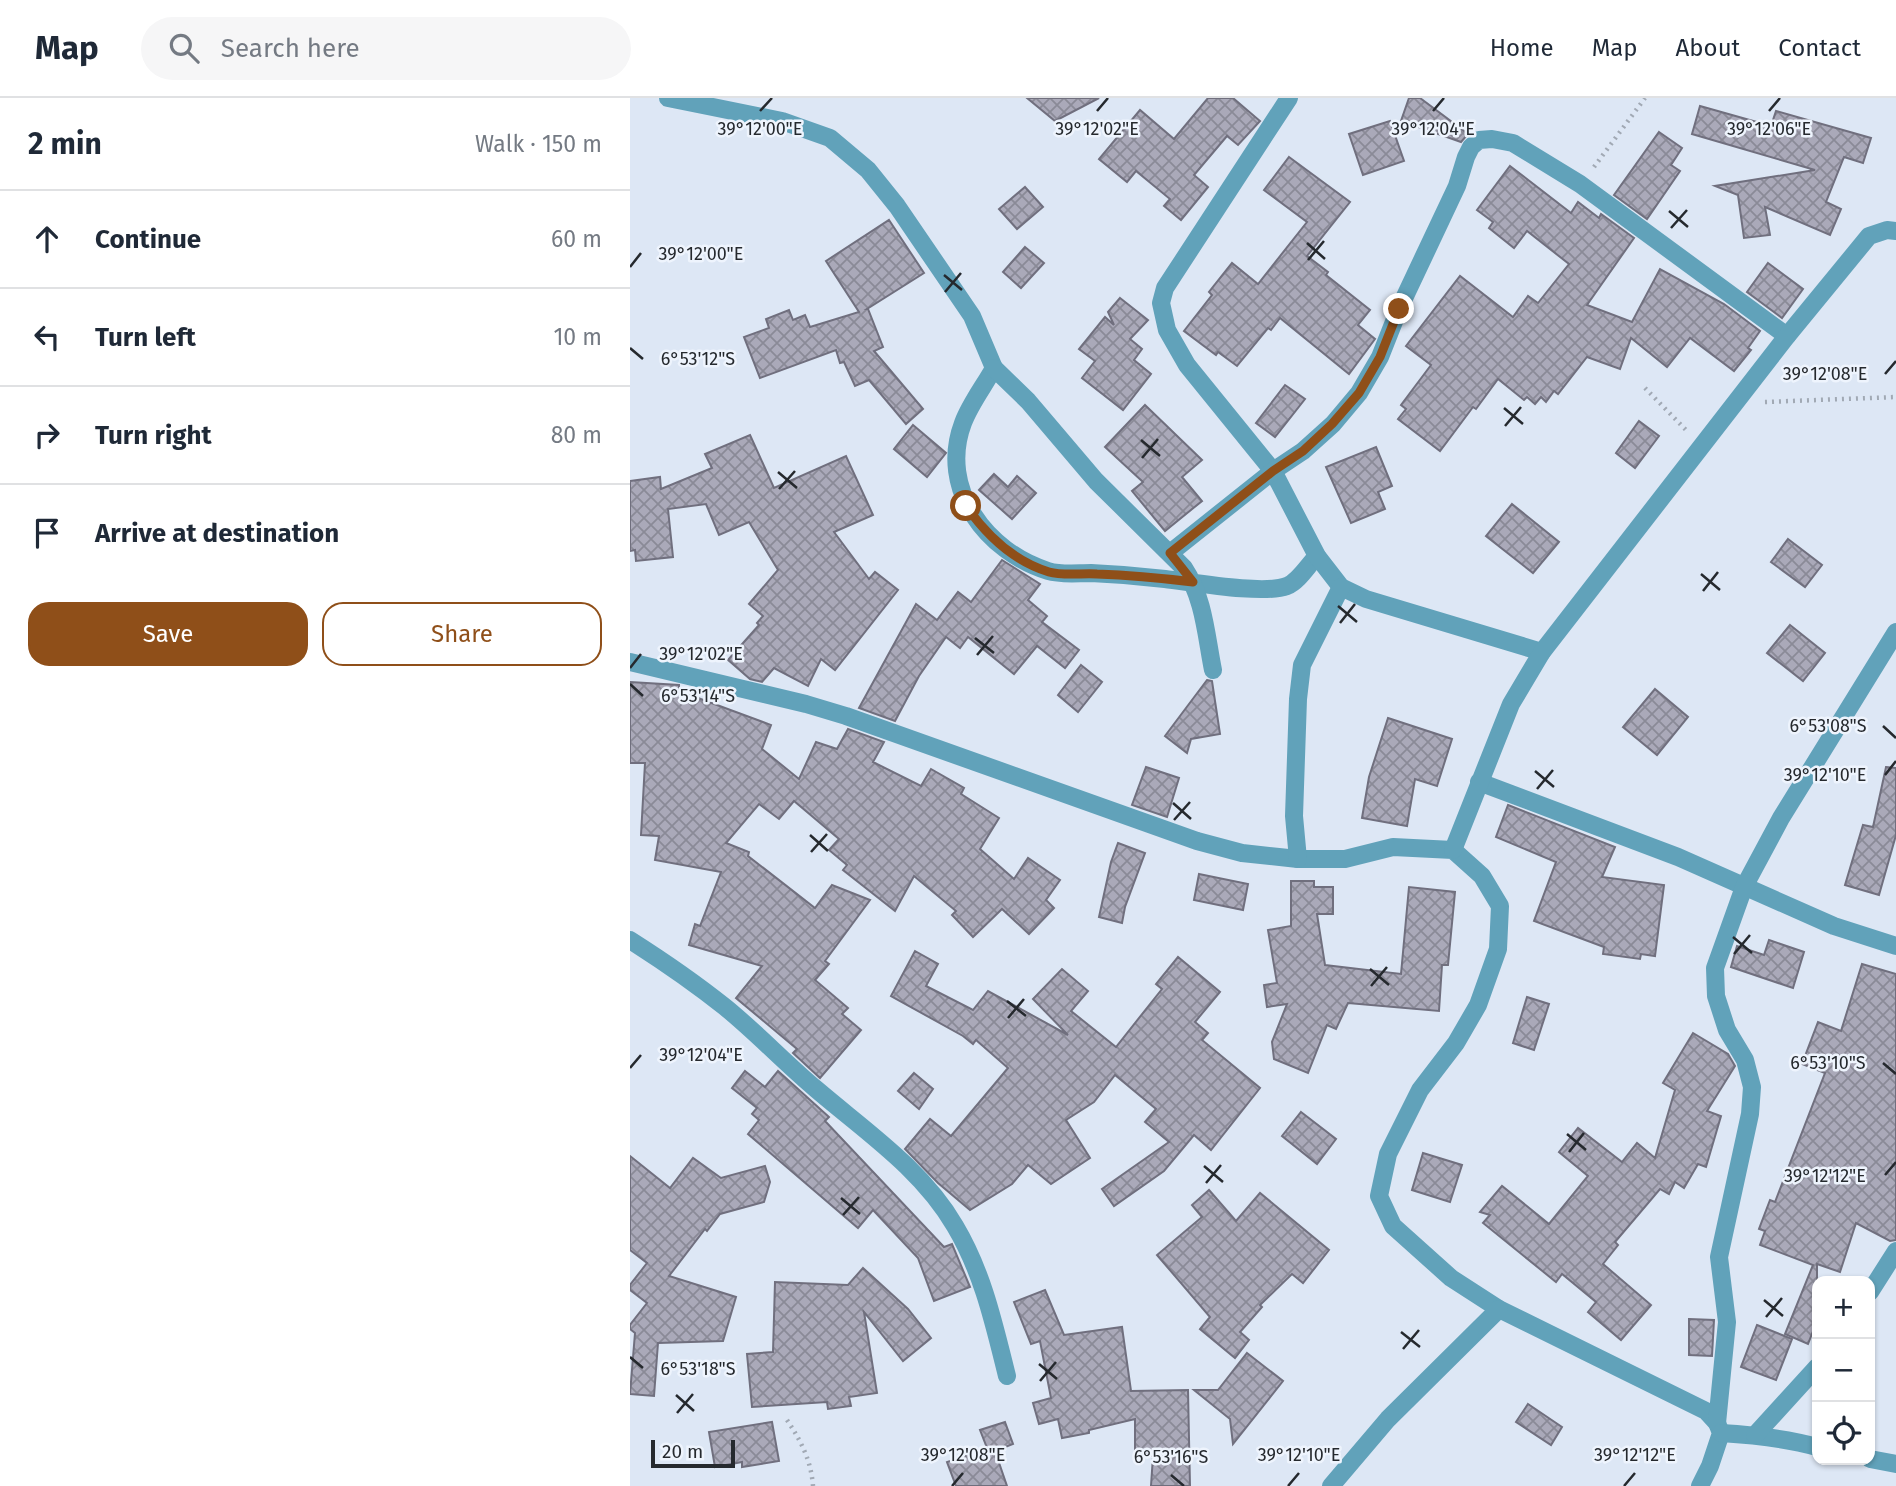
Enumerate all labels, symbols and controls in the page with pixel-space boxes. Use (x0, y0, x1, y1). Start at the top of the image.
search box (141, 17, 631, 80)
text: Map (35, 28, 99, 68)
icon: search (165, 29, 203, 67)
text: Search here (221, 33, 360, 64)
text: Home (1490, 34, 1554, 62)
text: Map (1592, 34, 1638, 62)
text: About (1676, 34, 1740, 62)
text: Contact (1778, 34, 1861, 62)
text: 39°12'00"E (718, 118, 802, 140)
text: 39°12'02"E (1055, 118, 1139, 140)
text: 39°12'04"E (1391, 118, 1475, 140)
text: 39°12'06"E (1727, 118, 1811, 140)
text: 2 min (28, 126, 102, 162)
text: Walk · 150 m (475, 130, 602, 158)
icon: ahead (28, 220, 66, 258)
text: Continue (95, 224, 201, 255)
text: 60 m (551, 225, 602, 253)
text: 39°12'00"E (659, 243, 743, 265)
route end (1383, 293, 1414, 324)
icon: left (28, 318, 66, 356)
text: Turn left (95, 322, 196, 353)
text: 10 m (553, 323, 602, 351)
text: 6°53'12"S (661, 348, 735, 370)
text: 39°12'08"E (1783, 363, 1867, 385)
icon: right (28, 416, 66, 454)
text: Turn right (95, 420, 212, 451)
text: 80 m (551, 421, 602, 449)
route start (950, 490, 981, 521)
icon: arrive (28, 514, 66, 552)
text: Arrive at destination (95, 518, 339, 549)
button: Save (28, 602, 308, 666)
button: Share (322, 602, 602, 666)
text: 39°12'02"E (659, 643, 743, 665)
text: 6°53'14"S (661, 685, 735, 707)
text: 6°53'08"S (1789, 715, 1867, 737)
text: 39°12'10"E (1784, 764, 1866, 786)
text: 39°12'04"E (659, 1044, 743, 1066)
text: 6°53'10"S (1790, 1052, 1866, 1074)
text: 39°12'12"E (1784, 1165, 1866, 1187)
map controls (1812, 1276, 1875, 1465)
button: + (1812, 1276, 1875, 1339)
button: − (1812, 1339, 1875, 1402)
text: 6°53'18"S (660, 1358, 736, 1380)
button: locate (1812, 1402, 1875, 1465)
scale bar (651, 1437, 735, 1469)
text: 20 m (662, 1440, 703, 1463)
text: 39°12'08"E (921, 1444, 1005, 1466)
text: 39°12'10"E (1258, 1444, 1340, 1466)
text: 39°12'12"E (1594, 1444, 1676, 1466)
text: 6°53'16"S (1134, 1446, 1209, 1468)

